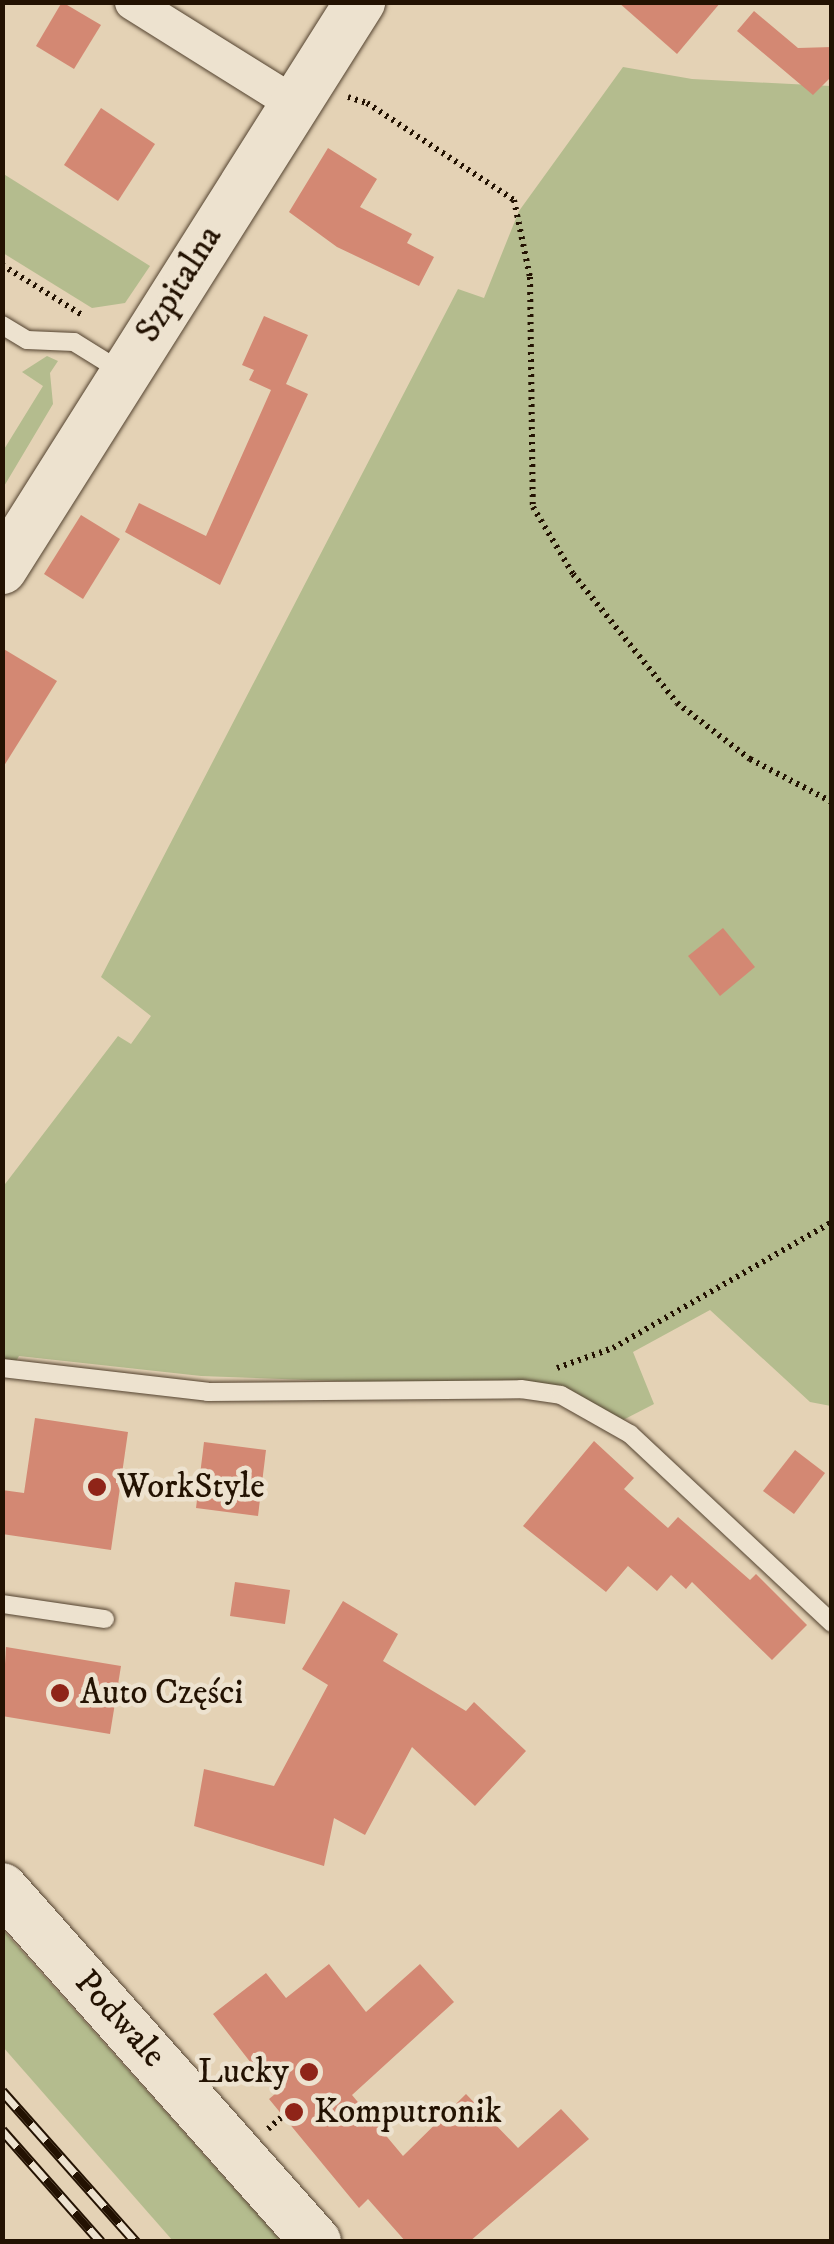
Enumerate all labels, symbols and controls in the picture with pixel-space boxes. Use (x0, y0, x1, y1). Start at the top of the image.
street label: Szpitalna (127, 218, 231, 350)
place label: WorkStyle (117, 1466, 265, 1508)
marker: WorkStyle (86, 1476, 108, 1498)
place label: Auto Części (80, 1672, 243, 1714)
marker: Auto Części (49, 1682, 71, 1704)
street label: Podwale (66, 1962, 174, 2076)
place label: Lucky (198, 2051, 289, 2093)
marker: Lucky (298, 2061, 320, 2083)
place label: Komputronik (314, 2091, 502, 2133)
marker: Komputronik (283, 2101, 305, 2123)

